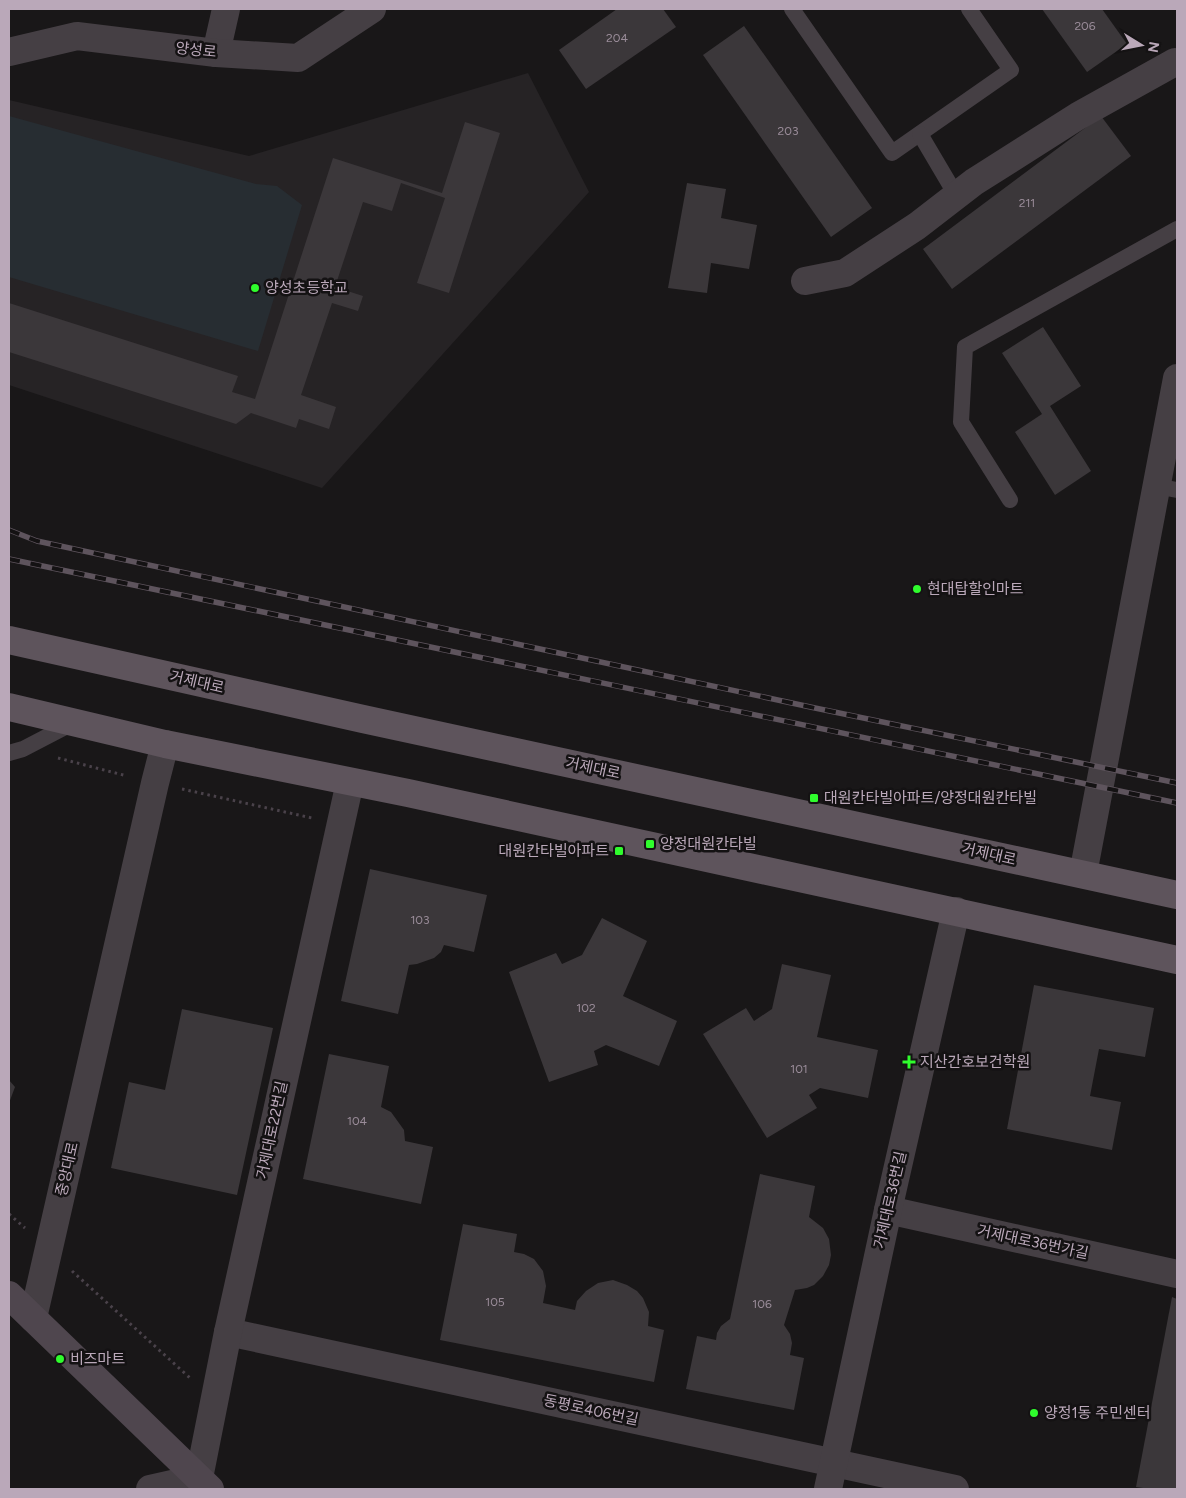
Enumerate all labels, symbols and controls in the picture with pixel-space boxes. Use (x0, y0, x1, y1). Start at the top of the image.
house number: 206 (1074, 19, 1096, 33)
north arrow (1116, 20, 1166, 70)
house number: 204 (606, 31, 628, 45)
street label: 양성로 (174, 39, 218, 61)
text: N (1144, 40, 1163, 54)
house number: 203 (778, 124, 798, 138)
house number: 211 (1019, 196, 1035, 210)
place label: 양성초등학교 (265, 279, 348, 297)
marker: 양성초등학교 (249, 282, 261, 294)
place label: 현대탑할인마트 (927, 580, 1024, 598)
marker: 현대탑할인마트 (911, 583, 923, 595)
street label: 거제대로 (168, 667, 226, 697)
street label: 거제대로 (564, 753, 622, 783)
place label: 대원칸타빌아파트/양정대원칸타빌 (824, 789, 1037, 807)
marker: 대원칸타빌아파트/양정대원칸타빌 (808, 792, 820, 804)
place label: 양정대원칸타빌 (660, 835, 757, 853)
marker: 양정대원칸타빌 (644, 838, 656, 850)
street label: 거제대로 (960, 839, 1018, 869)
place label: 대원칸타빌아파트 (499, 842, 609, 860)
marker: 대원칸타빌아파트 (613, 845, 625, 857)
house number: 103 (410, 913, 430, 927)
house number: 102 (576, 1001, 596, 1015)
place label: 지산간호보건학원 (920, 1053, 1030, 1071)
marker: 지산간호보건학원 (902, 1055, 916, 1069)
house number: 101 (790, 1062, 808, 1076)
street label: 거제대로22번길 (253, 1079, 291, 1181)
house number: 104 (347, 1114, 368, 1128)
street label: 중앙대로 (52, 1140, 82, 1198)
street label: 거제대로36번길 (870, 1150, 910, 1250)
street label: 거제대로36번가길 (976, 1221, 1090, 1263)
house number: 105 (485, 1295, 505, 1309)
house number: 106 (752, 1297, 772, 1311)
place label: 비즈마트 (70, 1350, 125, 1368)
marker: 비즈마트 (54, 1353, 66, 1365)
street label: 동평로406번길 (542, 1391, 640, 1429)
place label: 양정1동 주민센터 (1044, 1404, 1151, 1422)
marker: 양정1동 주민센터 (1028, 1407, 1040, 1419)

